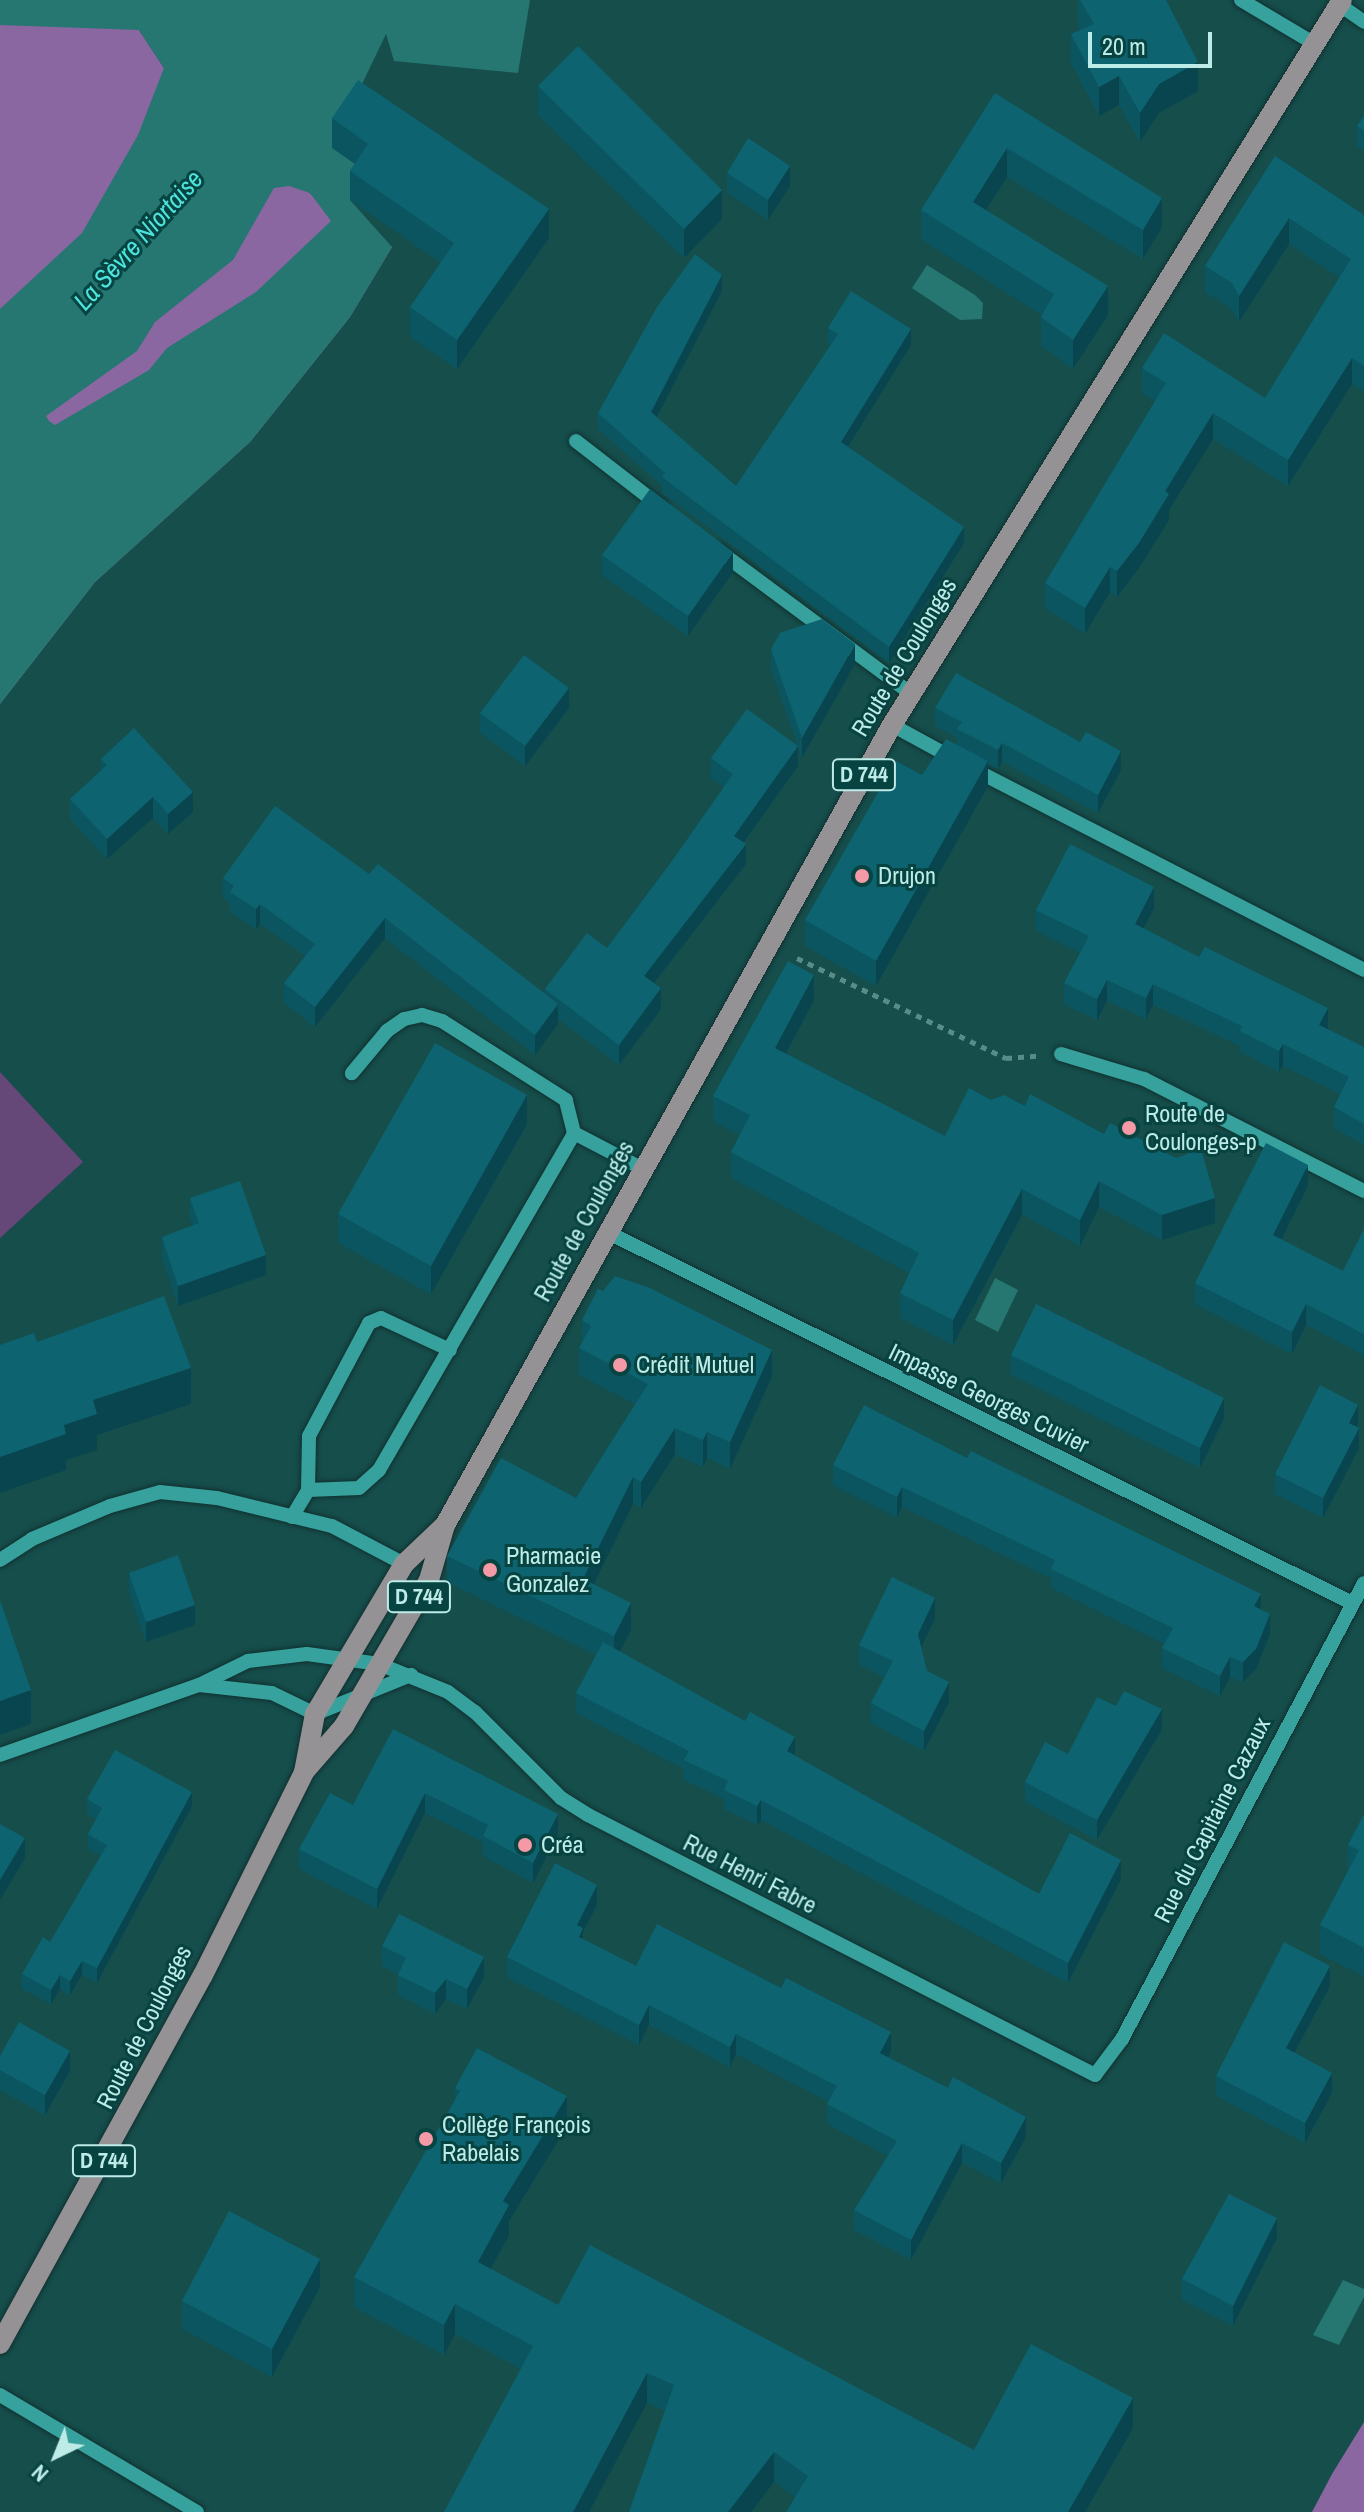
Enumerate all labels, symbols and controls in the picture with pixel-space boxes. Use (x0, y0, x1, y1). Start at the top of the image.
scale bar (1092, 16, 1216, 66)
text: 20 m (1102, 30, 1146, 62)
water label: La Sèvre Niortaise (67, 164, 209, 316)
street label: Route de Coulonges (845, 573, 963, 741)
road number: D 744 (830, 757, 898, 793)
place label: Drujon (878, 862, 936, 890)
marker: Drujon (853, 867, 871, 885)
place label: Route de Coulonges-p (1145, 1100, 1257, 1156)
marker: Route de Coulonges-p (1120, 1119, 1138, 1137)
street label: Route de Coulonges (528, 1136, 640, 1306)
street label: Impasse Georges Cuvier (884, 1337, 1094, 1459)
place label: Crédit Mutuel (636, 1351, 754, 1379)
marker: Crédit Mutuel (611, 1356, 629, 1374)
place label: Pharmacie Gonzalez (506, 1542, 601, 1598)
marker: Pharmacie Gonzalez (481, 1561, 499, 1579)
road number: D 744 (385, 1579, 453, 1615)
street label: Rue du Capitaine Cazaux (1148, 1713, 1276, 1927)
street label: Rue Henri Fabre (679, 1828, 821, 1920)
place label: Créa (541, 1831, 584, 1859)
marker: Créa (516, 1836, 534, 1854)
street label: Route de Coulonges (90, 1941, 198, 2113)
place label: Collège François Rabelais (442, 2111, 591, 2167)
marker: Collège François Rabelais (417, 2130, 435, 2148)
road number: D 744 (70, 2143, 138, 2179)
north arrow (16, 2416, 96, 2496)
text: N (25, 2458, 55, 2489)

